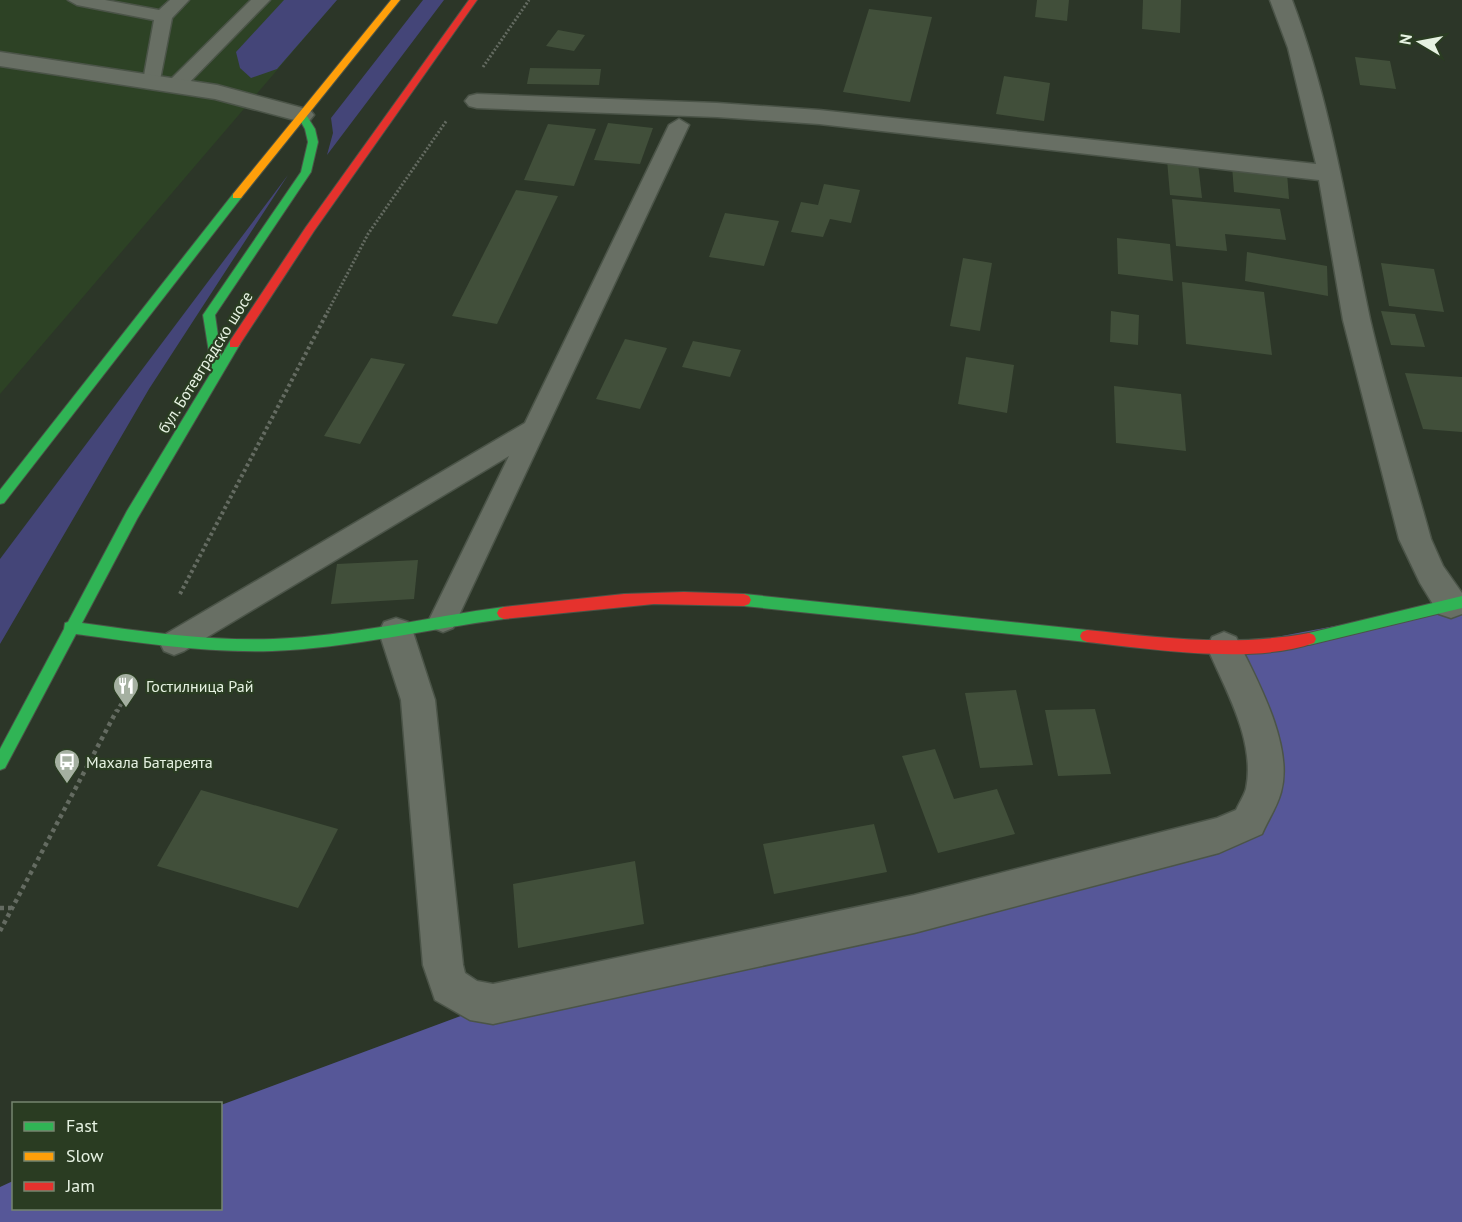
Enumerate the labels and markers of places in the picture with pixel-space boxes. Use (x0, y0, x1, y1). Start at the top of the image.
restaurant icon: Гостилница Рай (111, 671, 141, 709)
place label: Гостилница Рай (146, 676, 253, 696)
bus stop icon: Махала Батареята (52, 747, 82, 785)
place label: Махала Батареята (86, 752, 213, 772)

